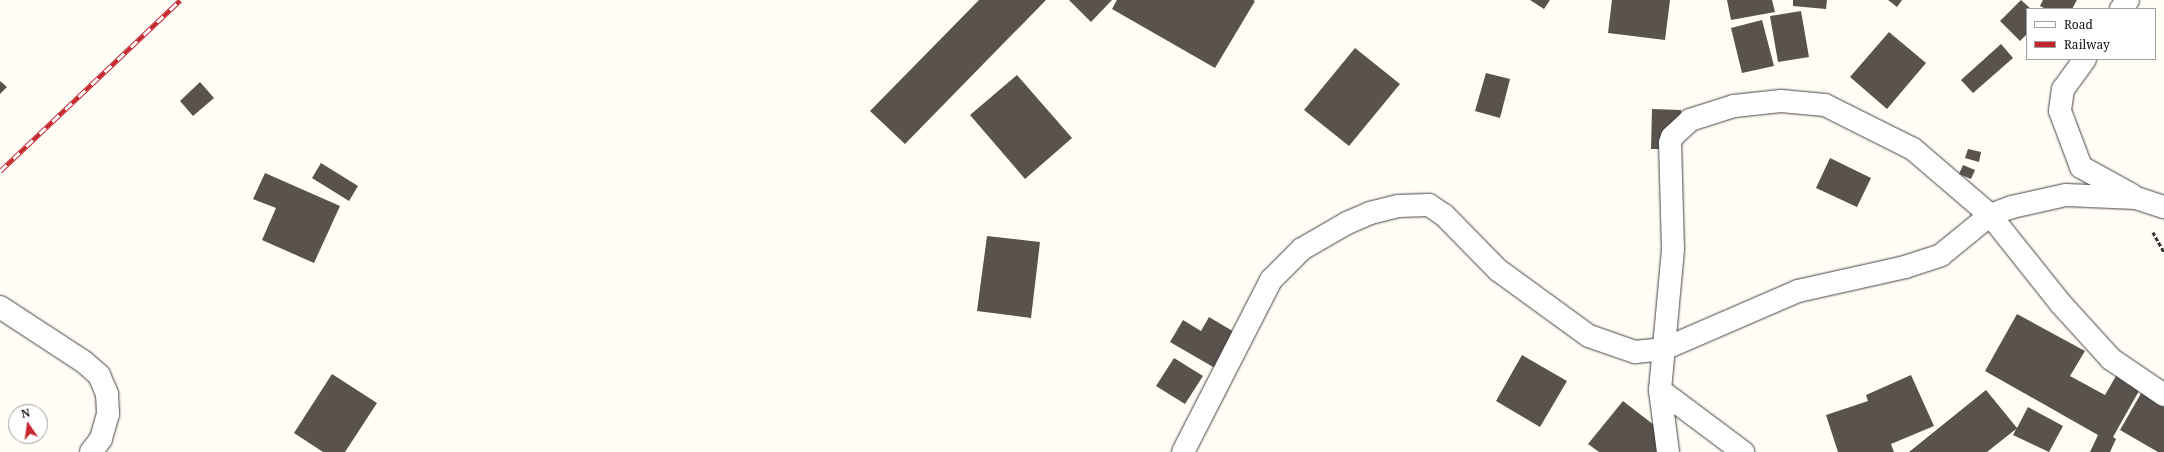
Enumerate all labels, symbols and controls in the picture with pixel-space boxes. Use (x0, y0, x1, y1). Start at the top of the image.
legend (2026, 8, 2156, 60)
text: Road (2064, 16, 2093, 33)
text: Railway (2064, 36, 2110, 53)
north arrow (8, 404, 48, 444)
text: N (19, 405, 31, 421)

